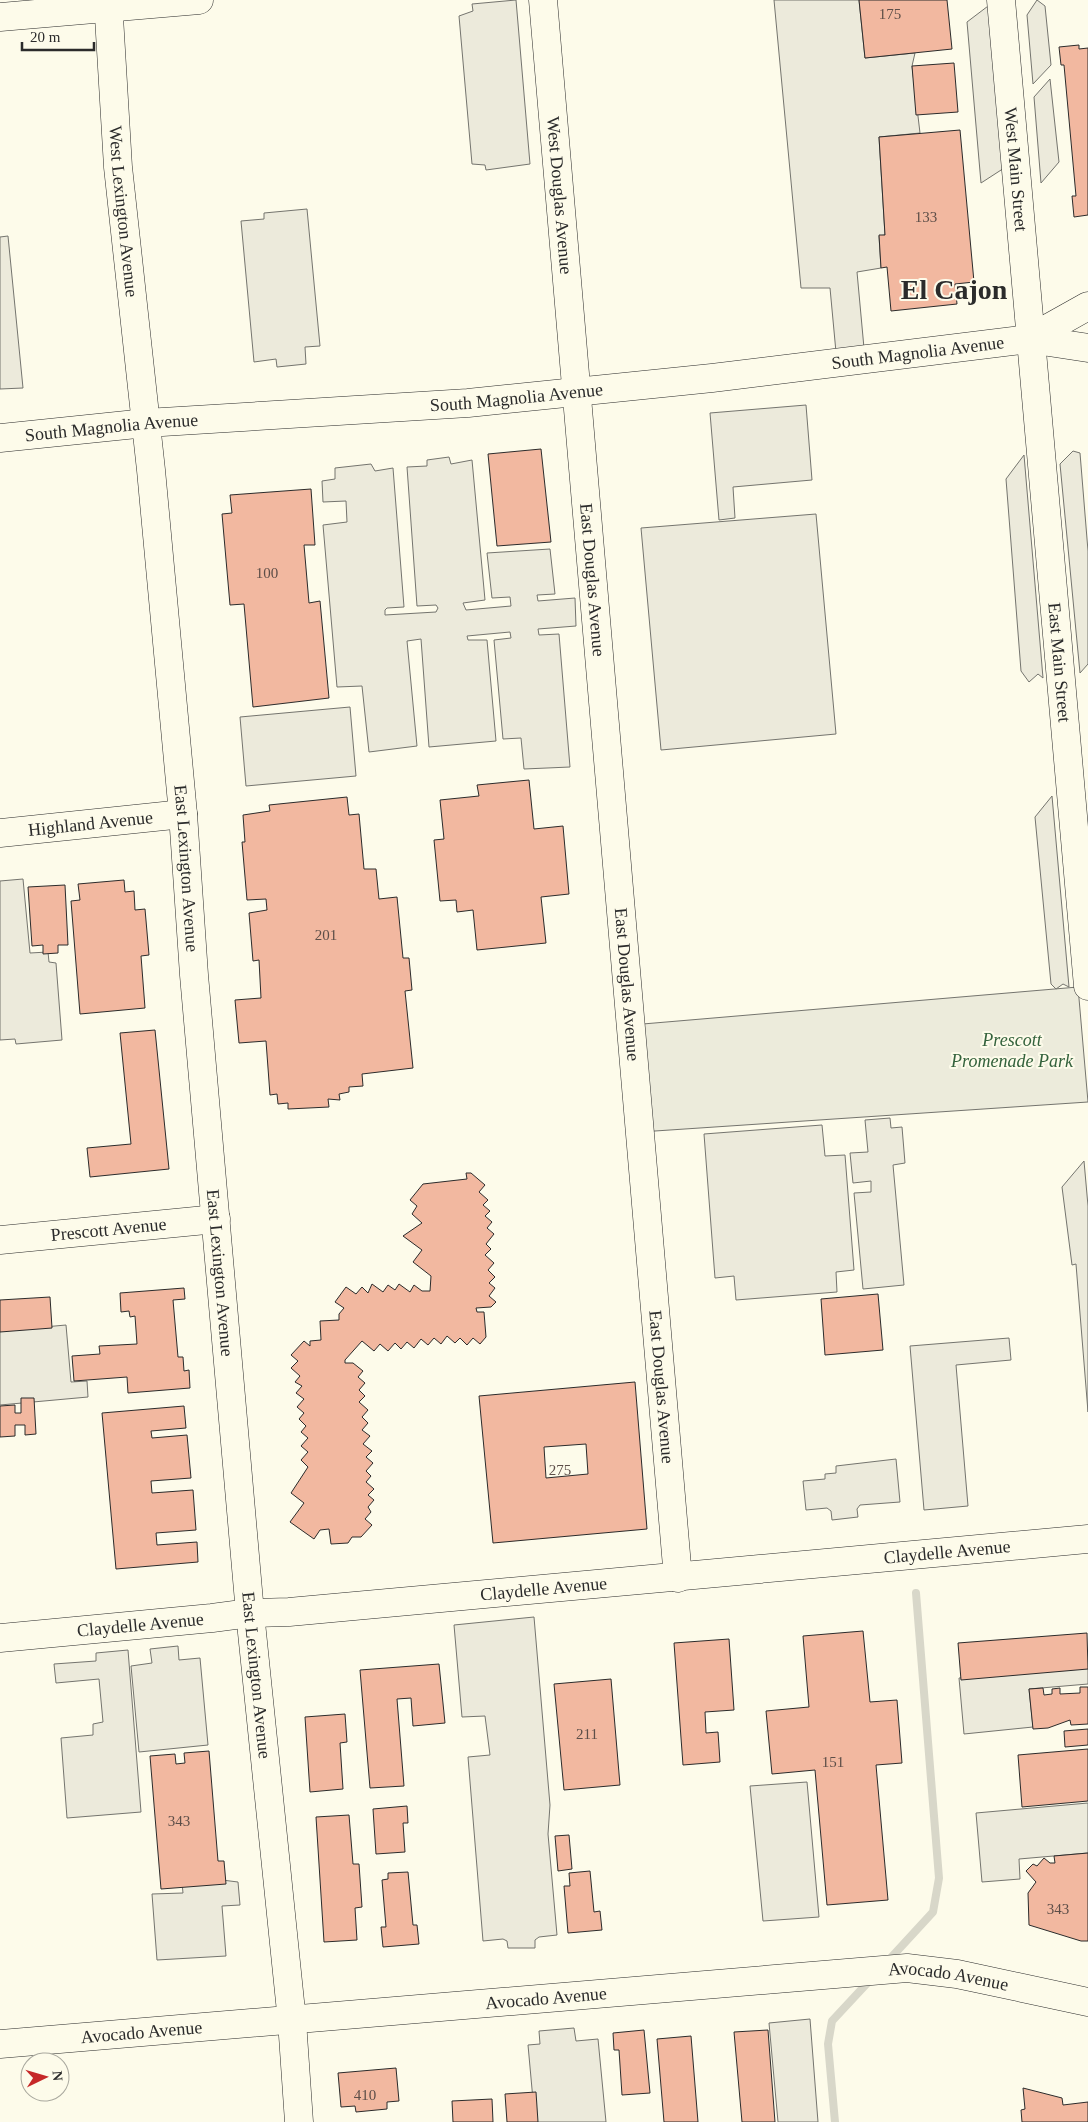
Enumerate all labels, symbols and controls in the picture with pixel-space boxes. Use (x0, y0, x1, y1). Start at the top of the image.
house number: 175 (879, 6, 901, 22)
scale bar (22, 20, 95, 52)
text: 20 m (30, 29, 61, 45)
street label: West Main Street (1001, 106, 1031, 232)
street label: West Douglas Avenue (543, 116, 576, 275)
street label: West Lexington Avenue (106, 125, 142, 298)
house number: 133 (915, 209, 937, 225)
district label: El Cajon (901, 274, 1008, 305)
street label: South Magnolia Avenue (830, 332, 1005, 373)
street label: South Magnolia Avenue (429, 379, 604, 415)
street label: South Magnolia Avenue (24, 410, 199, 445)
street label: East Douglas Avenue (576, 502, 609, 657)
house number: 100 (256, 565, 278, 581)
street label: East Main Street (1044, 602, 1075, 723)
street label: East Lexington Avenue (170, 784, 202, 953)
street label: Highland Avenue (27, 807, 154, 840)
street label: East Douglas Avenue (611, 907, 644, 1062)
house number: 201 (315, 927, 337, 943)
park label: Prescott Promenade Park (950, 1030, 1074, 1071)
street label: East Lexington Avenue (203, 1188, 237, 1357)
street label: Prescott Avenue (50, 1214, 167, 1245)
street label: East Douglas Avenue (645, 1309, 678, 1464)
house number: 275 (549, 1462, 571, 1478)
street label: Claydelle Avenue (883, 1536, 1011, 1568)
street label: Claydelle Avenue (479, 1573, 608, 1604)
street label: East Lexington Avenue (238, 1591, 275, 1760)
street label: Claydelle Avenue (76, 1609, 205, 1641)
house number: 211 (576, 1726, 598, 1742)
house number: 151 (822, 1754, 844, 1770)
house number: 343 (168, 1813, 190, 1829)
house number: 343 (1047, 1901, 1069, 1917)
street label: Avocado Avenue (887, 1958, 1010, 1995)
street label: Avocado Avenue (485, 1983, 608, 2013)
street label: Avocado Avenue (80, 2017, 203, 2047)
north arrow (20, 2052, 70, 2102)
text: N (50, 2070, 65, 2082)
house number: 410 (354, 2087, 376, 2103)

